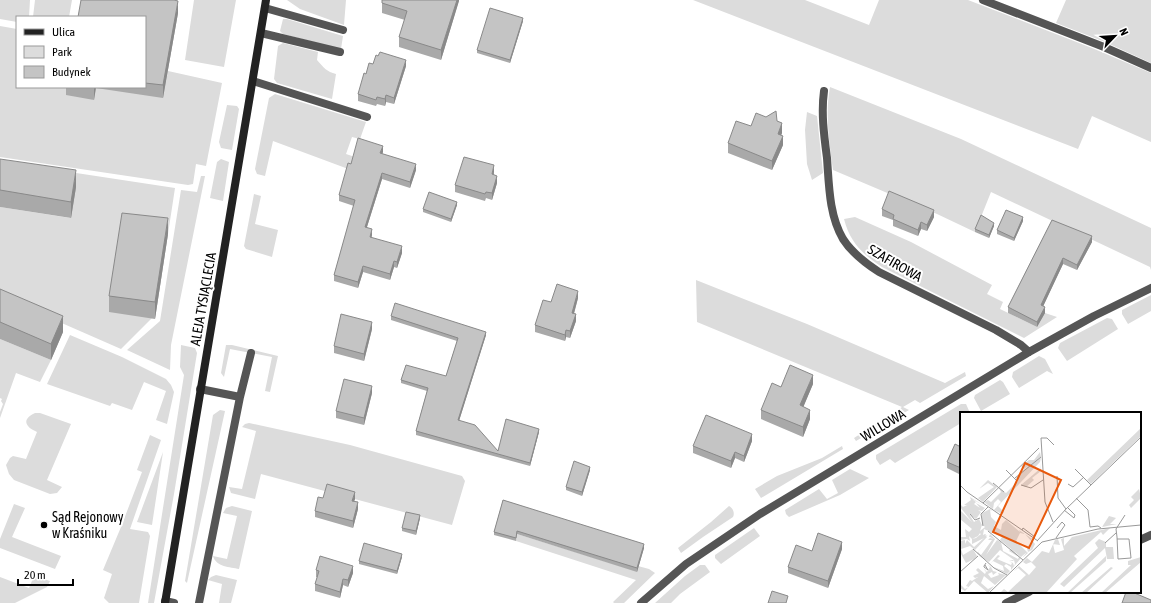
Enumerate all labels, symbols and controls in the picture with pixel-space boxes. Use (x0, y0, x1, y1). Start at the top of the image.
legend (16, 16, 146, 88)
north arrow (1095, 16, 1135, 56)
text: Ulica (52, 25, 75, 39)
text: N (1117, 26, 1131, 37)
text: Park (52, 45, 73, 59)
text: Budynek (52, 65, 91, 79)
street label: SZAFIROWA (865, 241, 925, 285)
street label: ALEJA TYSIĄCLECIA (187, 251, 219, 347)
street label: WILLOWA (858, 405, 908, 444)
inset map (960, 412, 1141, 593)
place label: Sąd Rejonowy w Kraśniku (52, 509, 124, 541)
marker: Sąd Rejonowy w Kraśniku (39, 520, 49, 530)
scale bar (18, 561, 73, 587)
text: 20 m (24, 568, 46, 582)

